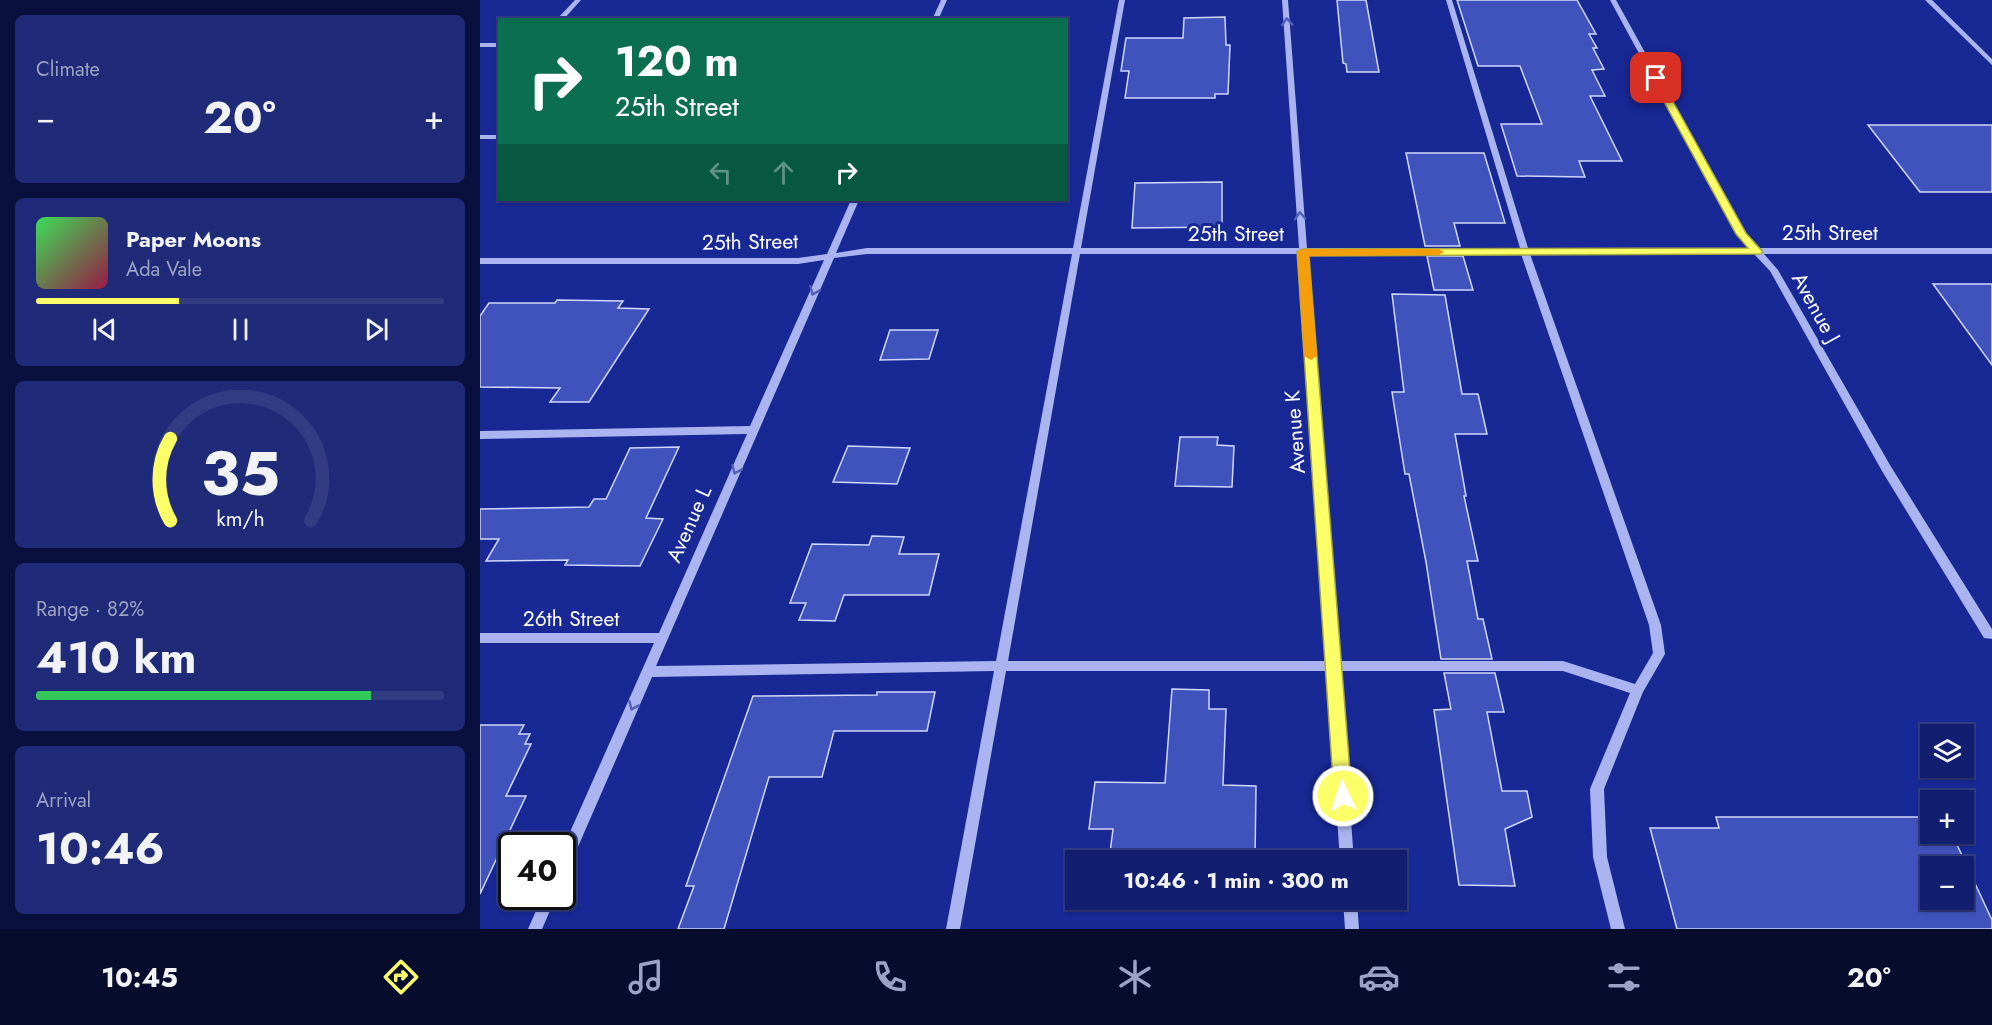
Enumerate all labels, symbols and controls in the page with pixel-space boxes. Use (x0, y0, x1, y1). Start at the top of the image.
one-way arrow (1280, 17, 1293, 26)
text: 120 m (615, 31, 739, 92)
icon: right (516, 42, 594, 120)
pin (1630, 52, 1681, 103)
text: Climate (36, 55, 100, 84)
icon: arrive (1639, 61, 1672, 94)
text: 20° (203, 85, 276, 150)
text: 25th Street (615, 87, 739, 126)
text: − (36, 94, 55, 141)
text: + (424, 94, 444, 141)
icon: left (704, 156, 737, 189)
icon: ahead (767, 156, 800, 189)
icon: right (830, 156, 863, 189)
one-way arrow (1294, 212, 1307, 221)
street label: 25th Street (1782, 218, 1878, 248)
street label: 25th Street (1188, 219, 1284, 249)
text: Paper Moons (126, 223, 261, 255)
street label: 25th Street (702, 226, 798, 258)
text: Ada Vale (126, 255, 202, 284)
street label: Avenue J (1784, 267, 1848, 349)
one-way arrow (809, 285, 821, 296)
icon: previous (88, 313, 121, 346)
icon: pause (224, 313, 257, 346)
icon: next (360, 313, 393, 346)
street label: Avenue K (1277, 389, 1313, 475)
text: 35 (200, 429, 279, 519)
one-way arrow (731, 464, 743, 475)
street label: Avenue L (659, 480, 719, 567)
text: km/h (216, 504, 264, 535)
text: Range · 82% (36, 595, 144, 624)
street label: 26th Street (523, 604, 619, 634)
text: 410 km (36, 625, 196, 690)
one-way arrow (628, 700, 640, 711)
map controls (1920, 724, 1974, 910)
button: layers (1920, 724, 1974, 778)
position arrow (1311, 764, 1375, 828)
text: Arrival (36, 786, 91, 815)
button: + (1920, 790, 1974, 844)
text: 10:46 (36, 816, 165, 881)
speed limit sign: 40 (498, 832, 576, 910)
button: − (1920, 856, 1974, 910)
text: 10:46 · 1 min · 300 m (1123, 864, 1349, 896)
icon: directions (380, 956, 422, 998)
icon: music (625, 956, 667, 998)
icon: phone (869, 956, 911, 998)
icon: climate (1114, 956, 1156, 998)
icon: car (1358, 956, 1400, 998)
icon: filters (1603, 956, 1645, 998)
text: 10:45 (101, 958, 178, 997)
text: 20° (1847, 958, 1891, 997)

